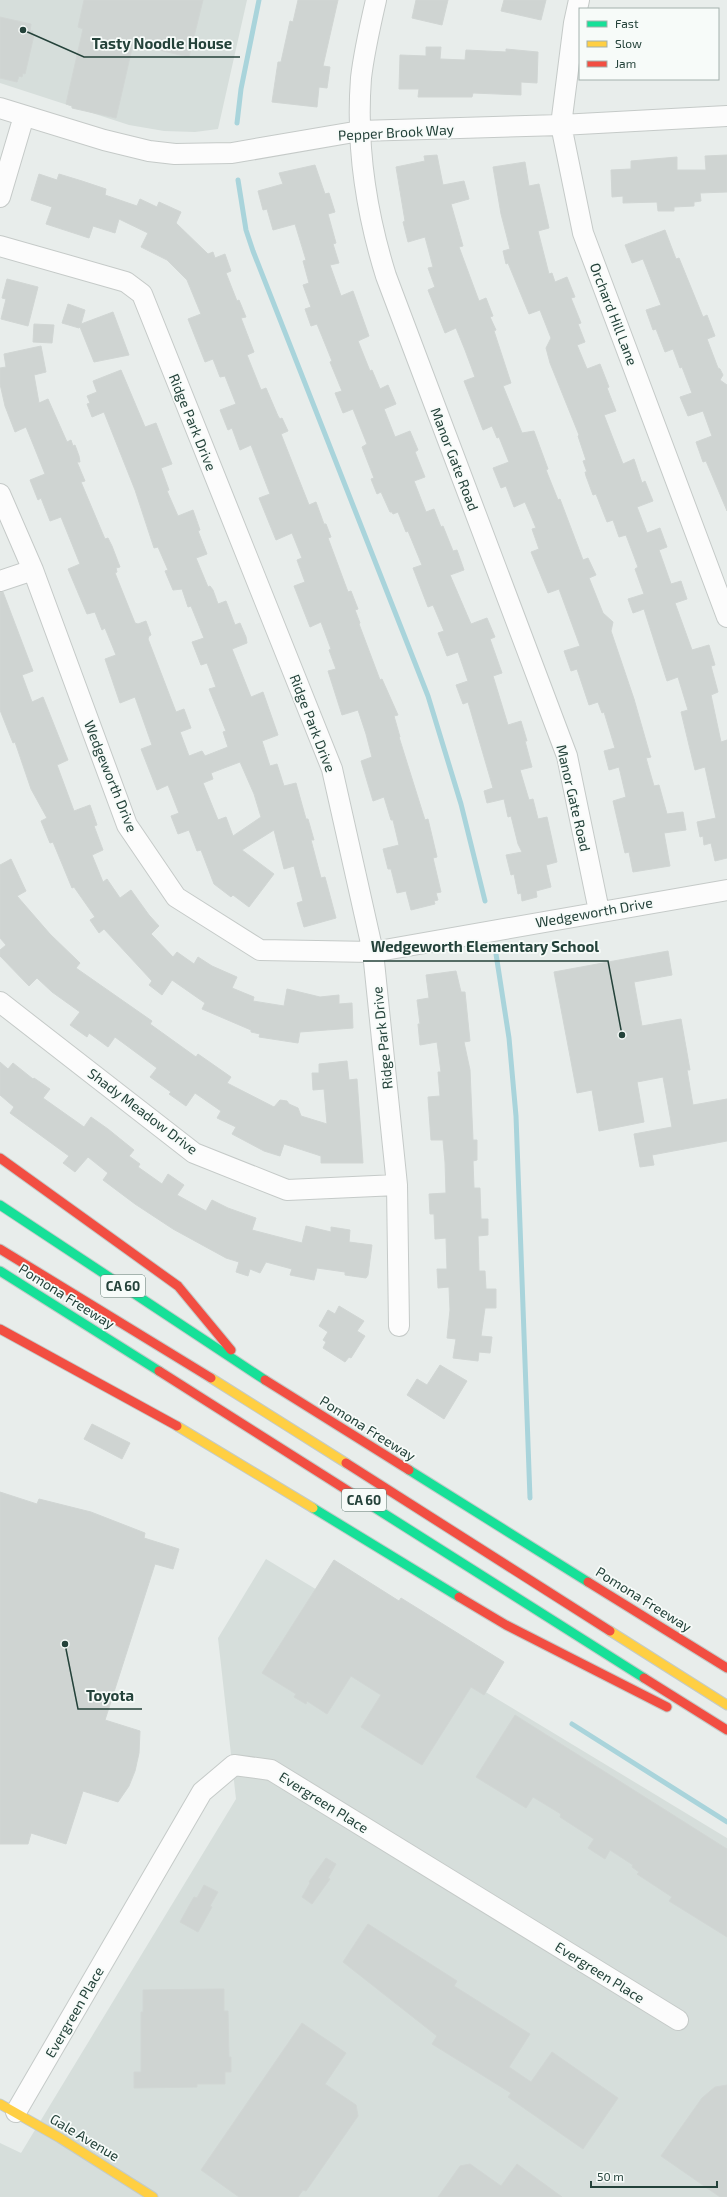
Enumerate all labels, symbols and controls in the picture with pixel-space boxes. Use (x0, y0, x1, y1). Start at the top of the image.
legend (579, 8, 719, 80)
text: Fast (615, 16, 639, 30)
callout: Tasty Noodle House (84, 30, 240, 57)
text: Tasty Noodle House (92, 34, 232, 53)
text: Slow (615, 36, 642, 50)
text: Jam (615, 56, 636, 70)
street label: Pepper Brook Way (338, 120, 455, 144)
street label: Orchard Hill Lane (587, 260, 641, 368)
street label: Ridge Park Drive (166, 371, 220, 473)
street label: Manor Gate Road (427, 405, 483, 513)
street label: Ridge Park Drive (287, 672, 339, 774)
street label: Wedgeworth Drive (81, 718, 141, 834)
street label: Manor Gate Road (553, 743, 595, 853)
street label: Wedgeworth Drive (534, 893, 654, 931)
callout: Wedgeworth Elementary School (363, 934, 608, 961)
text: Wedgeworth Elementary School (371, 937, 599, 956)
street label: Ridge Park Drive (368, 986, 396, 1090)
street label: Shady Meadow Drive (85, 1064, 201, 1158)
street label: Pomona Freeway (16, 1260, 118, 1333)
road number: CA 60 (101, 1275, 145, 1297)
street label: Pomona Freeway (317, 1392, 419, 1465)
road number: CA 60 (342, 1489, 386, 1511)
street label: Pomona Freeway (593, 1563, 695, 1636)
callout: Toyota (78, 1682, 142, 1709)
text: Toyota (86, 1686, 134, 1705)
street label: Evergreen Place (276, 1768, 372, 1836)
street label: Evergreen Place (552, 1938, 648, 2006)
street label: Evergreen Place (41, 1964, 107, 2060)
street label: Gale Avenue (47, 2110, 123, 2164)
scale bar (591, 2163, 717, 2189)
text: 50 m (597, 2169, 624, 2183)

